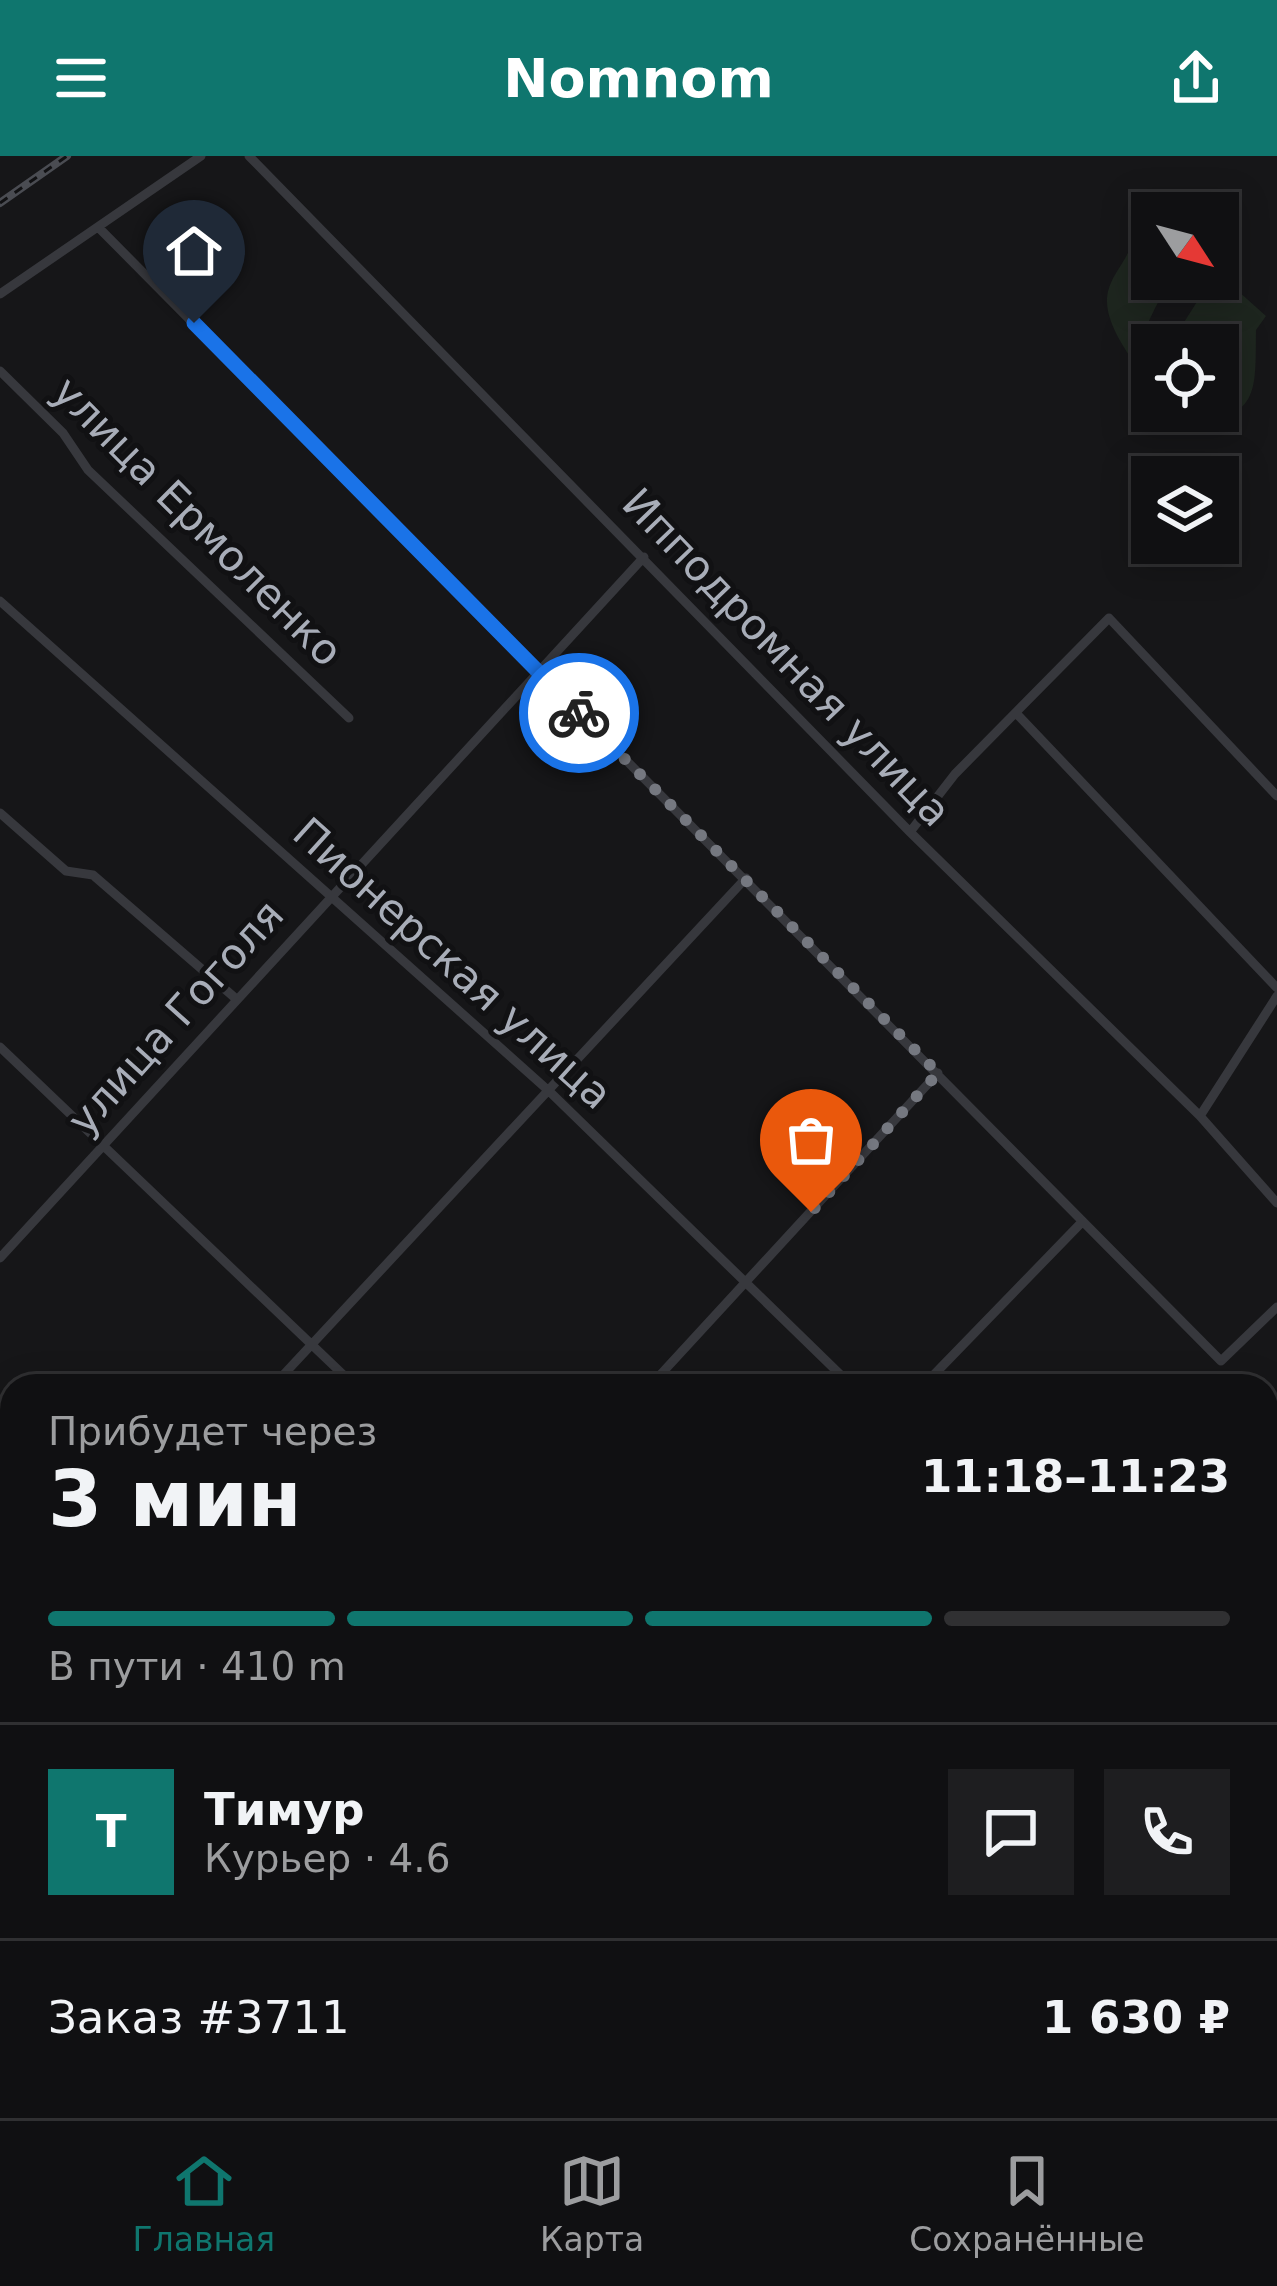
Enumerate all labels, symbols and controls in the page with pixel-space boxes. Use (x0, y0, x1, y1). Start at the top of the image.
icon: menu (48, 45, 114, 111)
icon: share (1163, 45, 1229, 111)
text: Nomnom (503, 47, 774, 110)
north arrow (1131, 192, 1239, 300)
map controls (1131, 192, 1239, 564)
pin (143, 200, 245, 323)
icon: home (161, 218, 227, 284)
button: locate (1131, 324, 1239, 432)
street label: улица Ермоленко (43, 367, 352, 676)
button: layers (1131, 456, 1239, 564)
street label: Ипподромная улица (613, 478, 961, 836)
courier (519, 653, 639, 773)
icon: bike (546, 680, 612, 746)
street label: Пионерская улица (284, 808, 622, 1119)
street label: улица Гоголя (58, 890, 293, 1144)
pin (760, 1089, 862, 1212)
icon: bag (778, 1107, 844, 1173)
text: Прибудет через (48, 1409, 377, 1454)
text: 11:18–11:23 (921, 1450, 1230, 1503)
text: 3 мин (48, 1454, 302, 1544)
text: В пути · 410 m (48, 1644, 346, 1689)
button: chat (948, 1769, 1074, 1895)
button: phone (1104, 1769, 1230, 1895)
text: Тимур (204, 1783, 365, 1836)
text: Т (96, 1805, 126, 1858)
text: Курьер · 4.6 (204, 1836, 450, 1881)
text: Заказ #3711 (48, 1991, 350, 2044)
text: 1 630 ₽ (1042, 1991, 1230, 2044)
tab: Главная (133, 2148, 275, 2259)
tab: Карта (540, 2148, 644, 2259)
tab: Сохранённые (909, 2148, 1144, 2259)

